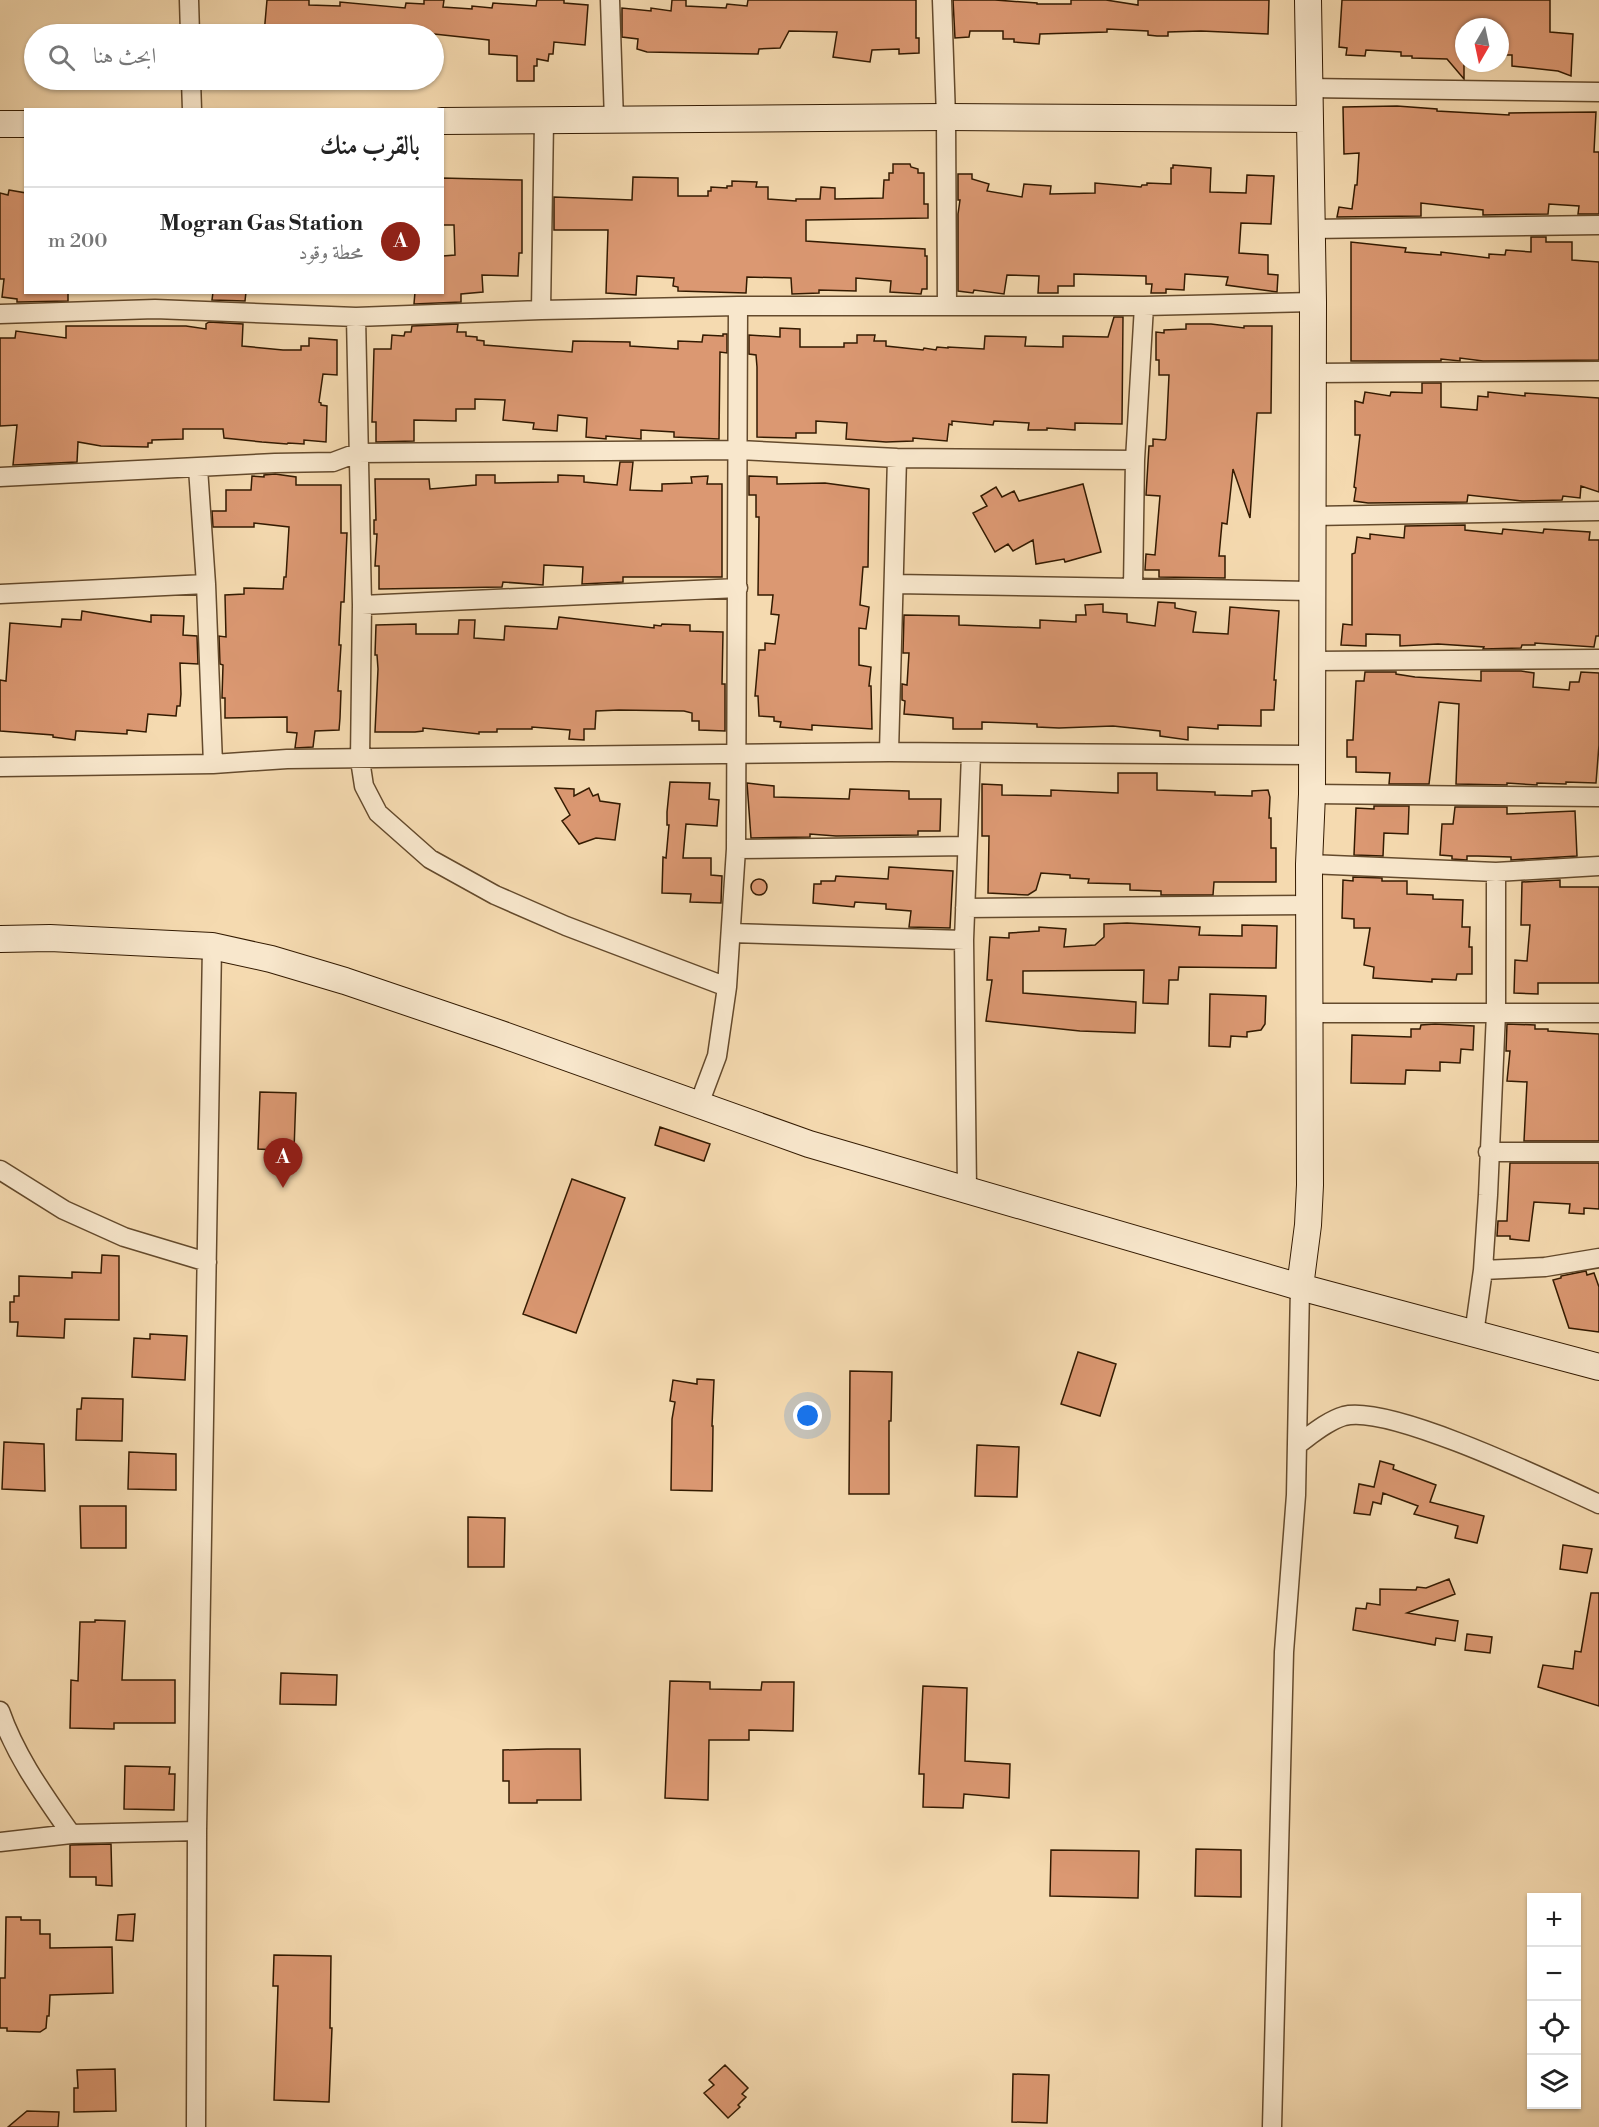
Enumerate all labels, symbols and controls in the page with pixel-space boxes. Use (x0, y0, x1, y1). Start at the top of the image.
north arrow (1455, 18, 1509, 72)
search box (24, 24, 444, 90)
icon: search (45, 41, 78, 74)
text: ابحث هنا (93, 43, 156, 70)
text: بالقرب منك (320, 130, 420, 162)
text: Mogran Gas Station (160, 210, 363, 237)
text: 200 m (48, 229, 108, 254)
text: A (393, 229, 408, 254)
text: محطة وقود (298, 241, 363, 266)
pin: A (264, 1138, 302, 1188)
your location (793, 1401, 822, 1430)
map controls (1527, 1893, 1581, 2109)
button: + (1527, 1893, 1581, 1947)
button: − (1527, 1947, 1581, 2001)
button: locate (1527, 2001, 1581, 2055)
button: layers (1527, 2055, 1581, 2109)

